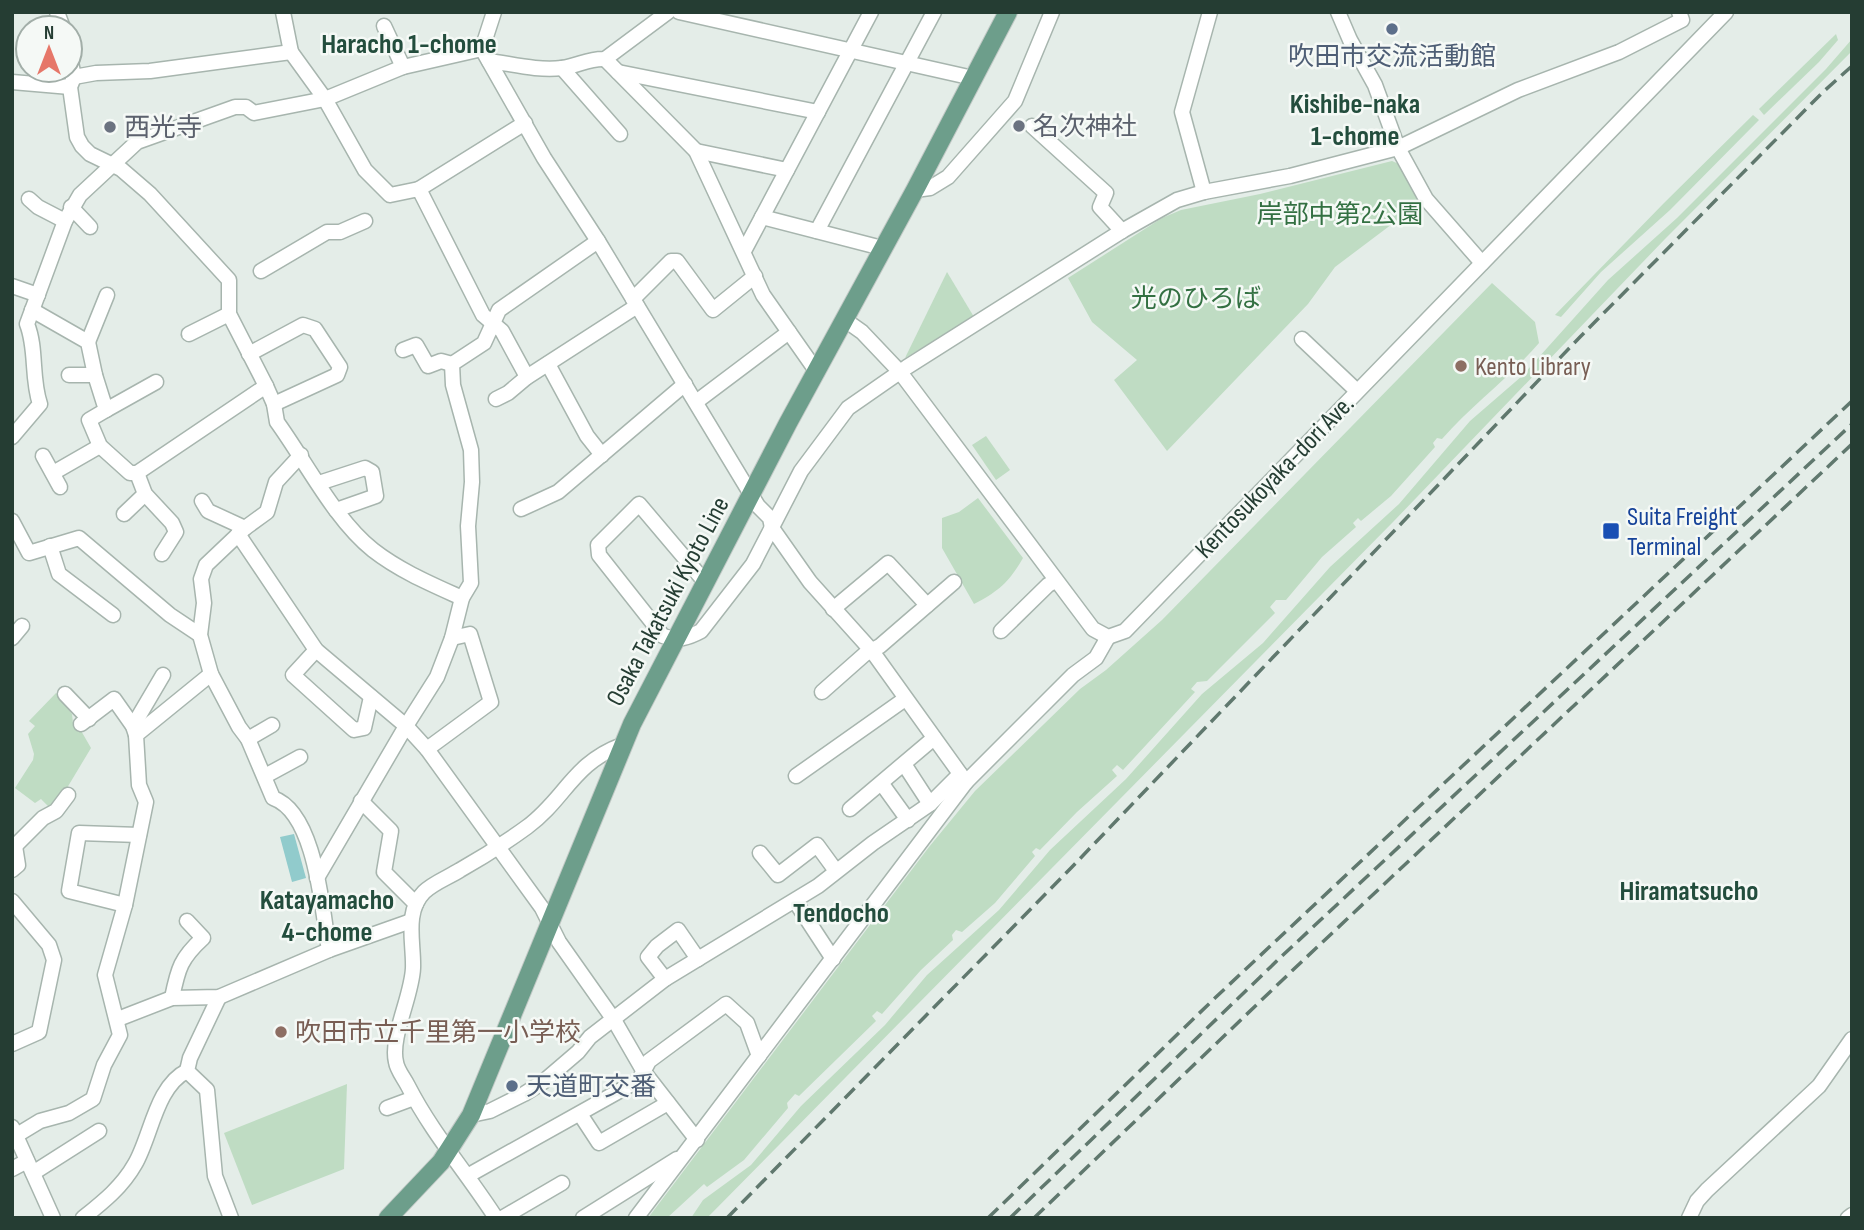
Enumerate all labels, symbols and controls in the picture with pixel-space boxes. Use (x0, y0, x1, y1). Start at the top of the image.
north arrow (14, 14, 84, 84)
marker: 吹田市交流活動館 (1384, 21, 1400, 37)
text: N (44, 22, 54, 45)
district label: Haracho 1-chome (321, 28, 497, 61)
place label: 吹田市交流活動館 (1288, 42, 1496, 73)
district label: Kishibe-naka 1-chome (1290, 88, 1420, 153)
place label: 名次神社 (1033, 112, 1137, 143)
place label: 西光寺 (124, 113, 202, 144)
marker: 名次神社 (1011, 118, 1027, 134)
marker: 西光寺 (102, 119, 118, 135)
park label: 岸部中第2公園 (1257, 200, 1423, 231)
park label: 光のひろば (1131, 284, 1261, 315)
place label: Kento Library (1475, 352, 1591, 383)
marker: Kento Library (1453, 358, 1469, 374)
street label: Kentosukoyaka-dori Ave. (1189, 389, 1361, 565)
street label: Osaka Takatsuki Kyoto Line (600, 492, 737, 711)
place label: Suita Freight Terminal (1627, 502, 1738, 563)
marker: Suita Freight Terminal (1601, 521, 1621, 541)
district label: Hiramatsucho (1619, 875, 1759, 908)
district label: Katayamacho 4-chome (260, 884, 394, 949)
district label: Tendocho (793, 897, 889, 930)
place label: 吹田市立千里第一小学校 (295, 1018, 581, 1049)
marker: 吹田市立千里第一小学校 (273, 1024, 289, 1040)
place label: 天道町交番 (526, 1072, 656, 1103)
marker: 天道町交番 (504, 1078, 520, 1094)

